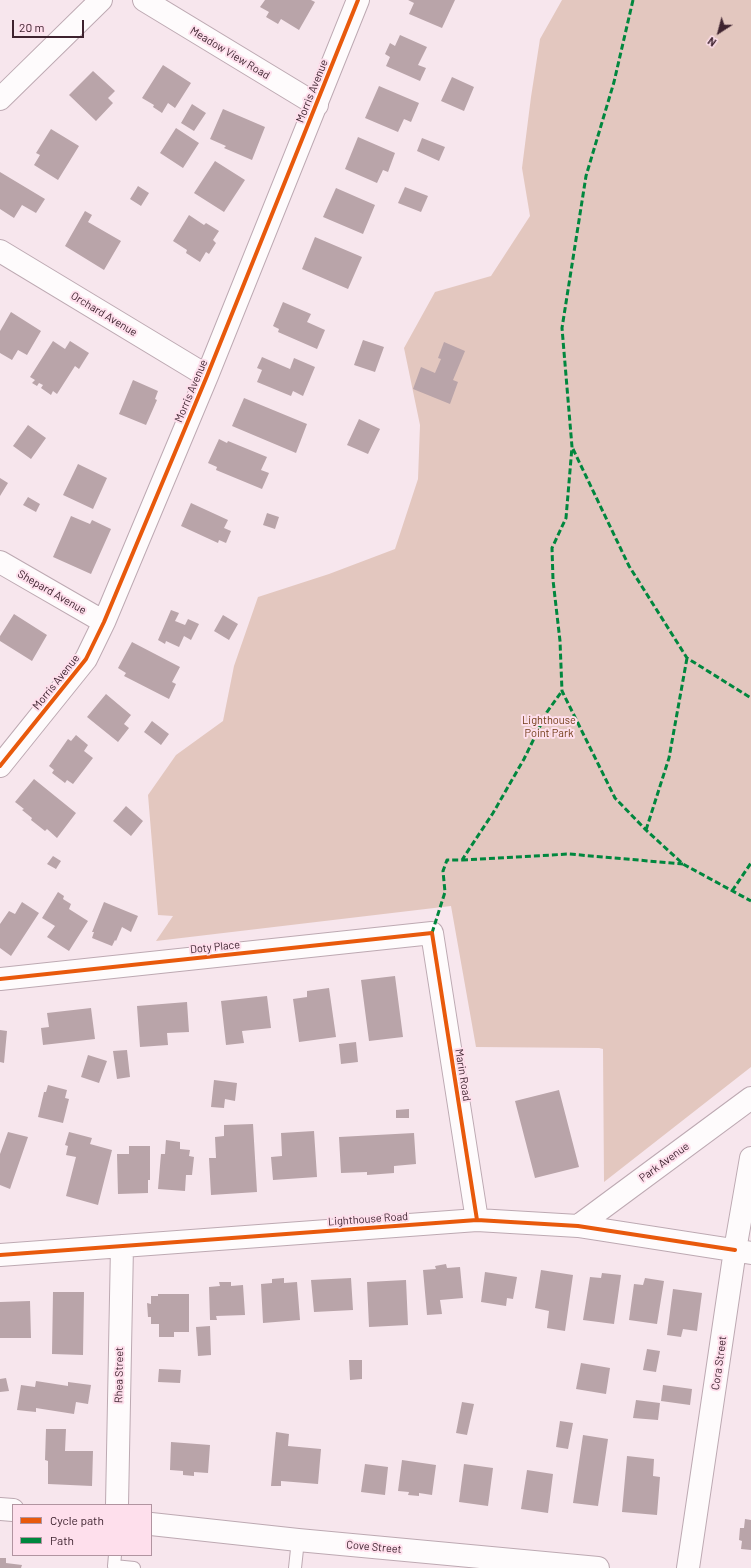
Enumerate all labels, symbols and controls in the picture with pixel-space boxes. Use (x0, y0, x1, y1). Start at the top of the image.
scale bar (14, 12, 86, 38)
north arrow (699, 12, 739, 52)
text: 20 m (19, 20, 45, 34)
street label: Meadow View Road (188, 24, 272, 82)
text: N (705, 35, 718, 50)
street label: Morris Avenue (293, 57, 331, 125)
street label: Orchard Avenue (68, 289, 140, 339)
street label: Morris Avenue (172, 358, 210, 424)
street label: Shepard Avenue (15, 567, 89, 617)
street label: Morris Avenue (30, 652, 82, 712)
park label: Lighthouse Point Park (522, 713, 576, 739)
street label: Doty Place (189, 938, 241, 956)
street label: Marin Road (452, 1048, 474, 1102)
street label: Park Avenue (636, 1139, 692, 1185)
street label: Lighthouse Road (327, 1210, 409, 1228)
street label: Cora Street (709, 1335, 729, 1391)
street label: Rhea Street (112, 1347, 126, 1403)
legend (12, 1504, 152, 1556)
text: Cycle path (50, 1513, 104, 1527)
text: Path (50, 1533, 74, 1547)
street label: Cove Street (346, 1538, 402, 1556)

